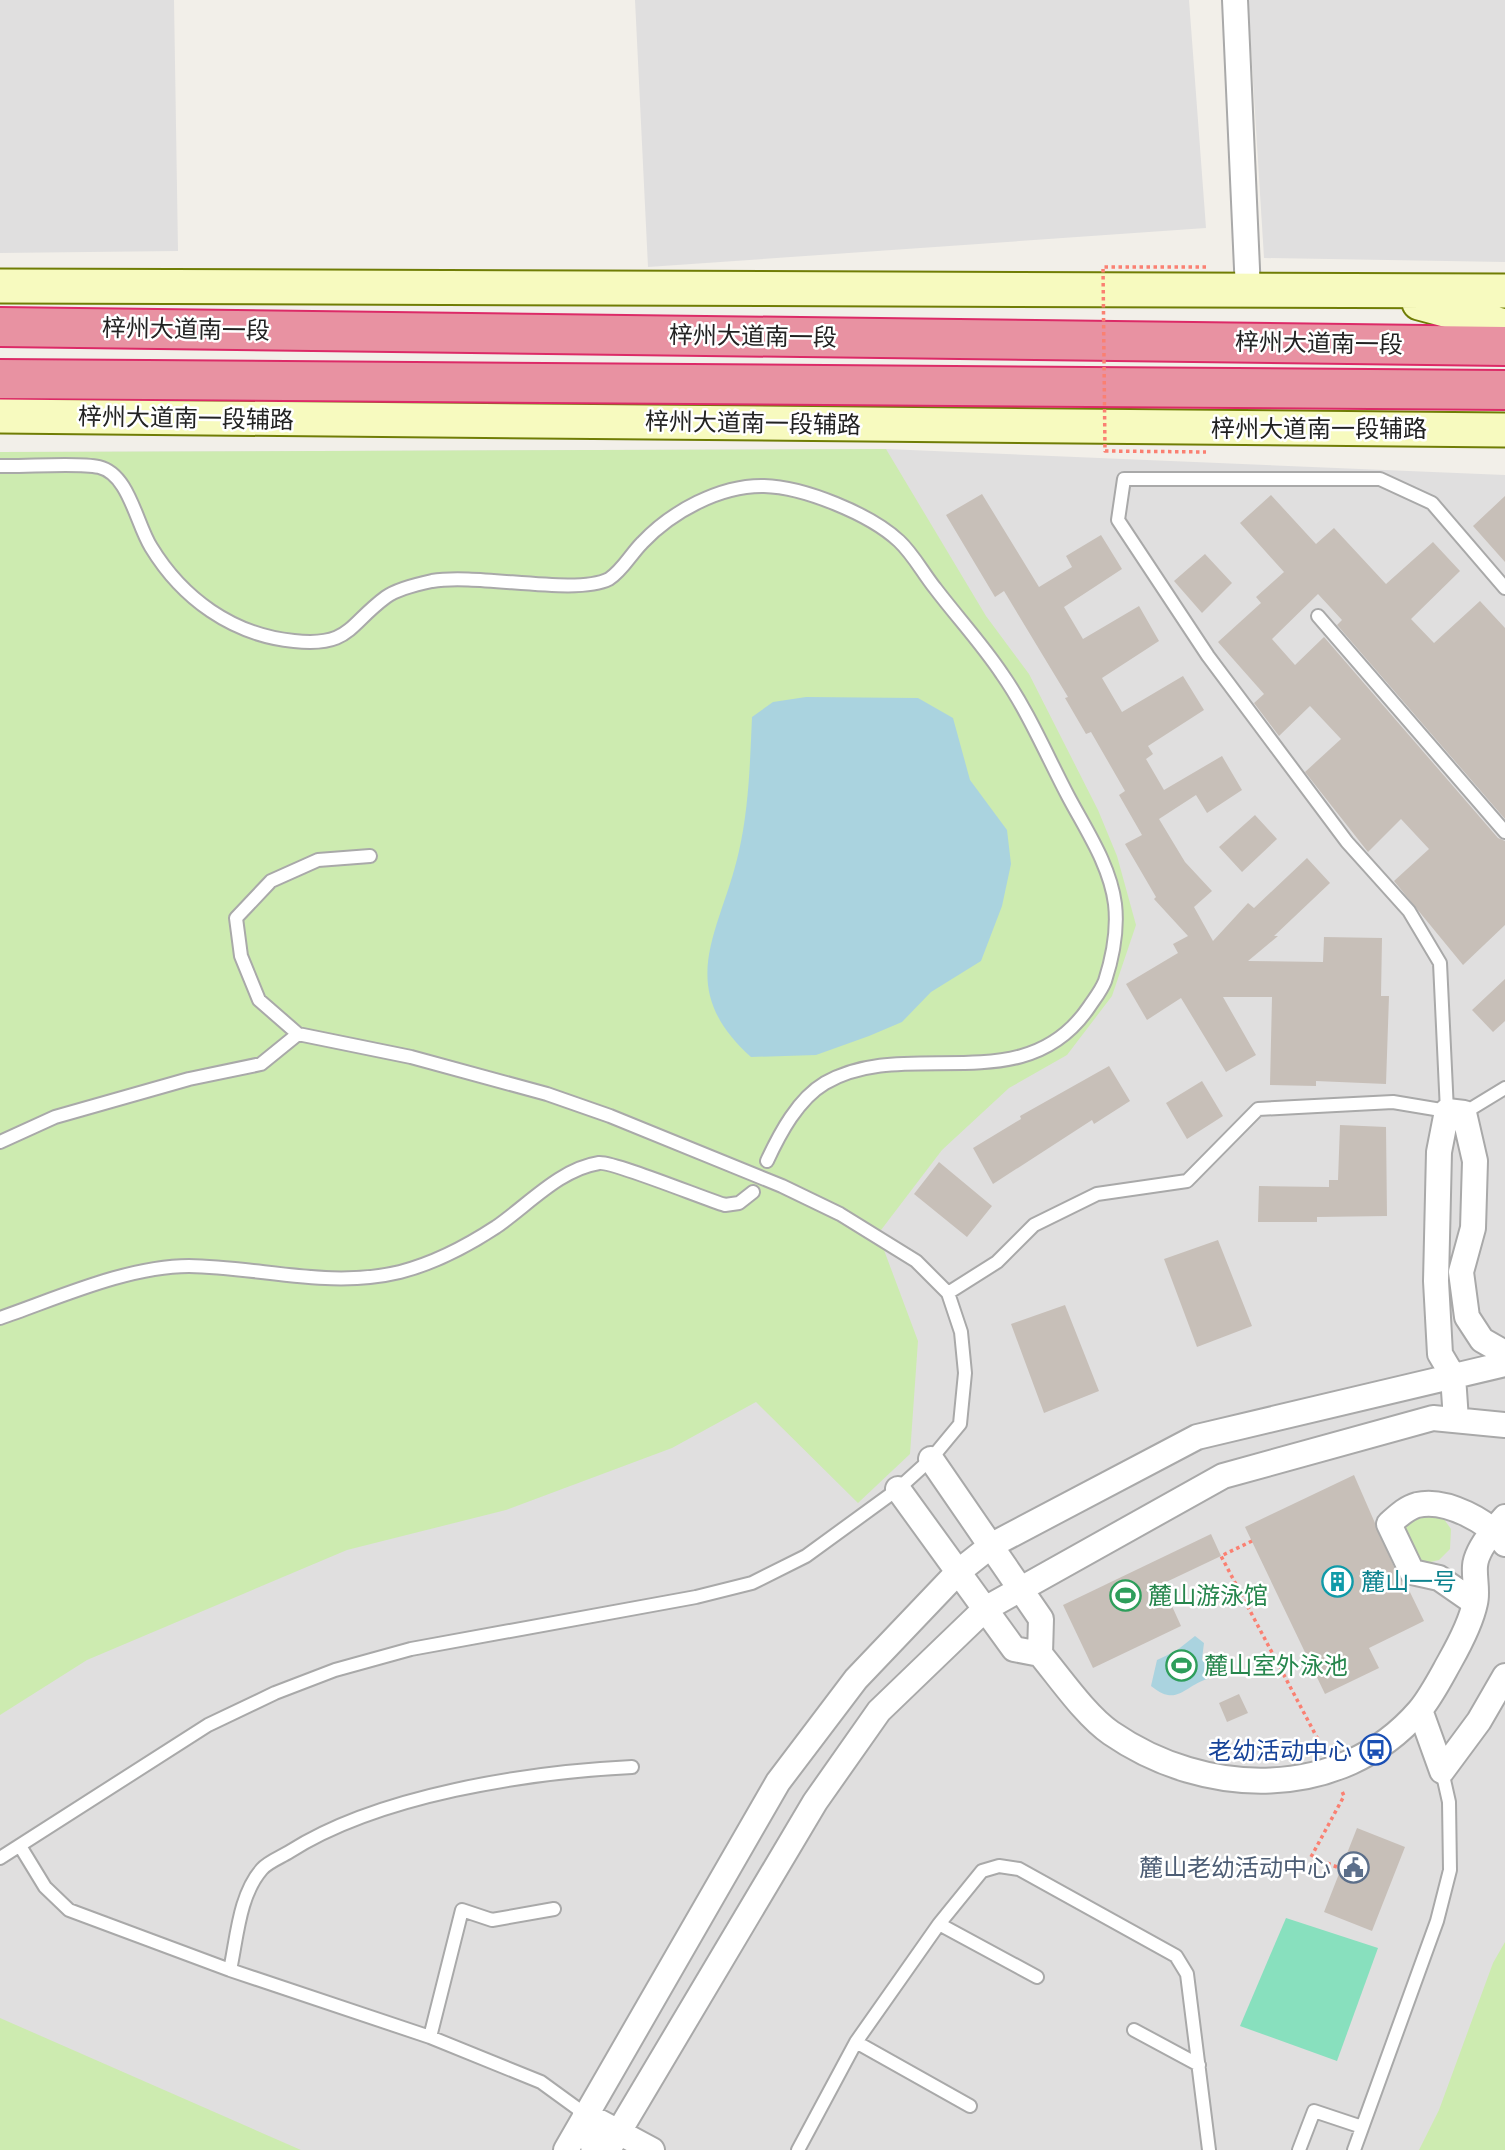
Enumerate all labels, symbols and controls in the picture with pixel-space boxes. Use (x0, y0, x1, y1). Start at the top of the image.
street label: 梓州大道南一段 (102, 311, 270, 347)
street label: 梓州大道南一段 (669, 318, 837, 354)
street label: 梓州大道南一段 (1235, 325, 1403, 361)
street label: 梓州大道南一段辅路 (78, 400, 294, 436)
street label: 梓州大道南一段辅路 (645, 405, 861, 441)
street label: 梓州大道南一段辅路 (1211, 412, 1427, 445)
building icon: 麓山一号 (1321, 1564, 1355, 1598)
place label: 麓山一号 (1361, 1565, 1457, 1598)
sports icon: 麓山游泳馆 (1108, 1578, 1142, 1612)
place label: 麓山游泳馆 (1148, 1579, 1268, 1612)
sports icon: 麓山室外泳池 (1164, 1648, 1198, 1682)
place label: 麓山室外泳池 (1204, 1649, 1348, 1682)
bus stop icon: 老幼活动中心 (1358, 1733, 1392, 1767)
place label: 老幼活动中心 (1208, 1734, 1352, 1767)
public building icon: 麓山老幼活动中心 (1337, 1850, 1371, 1884)
place label: 麓山老幼活动中心 (1139, 1851, 1331, 1884)

